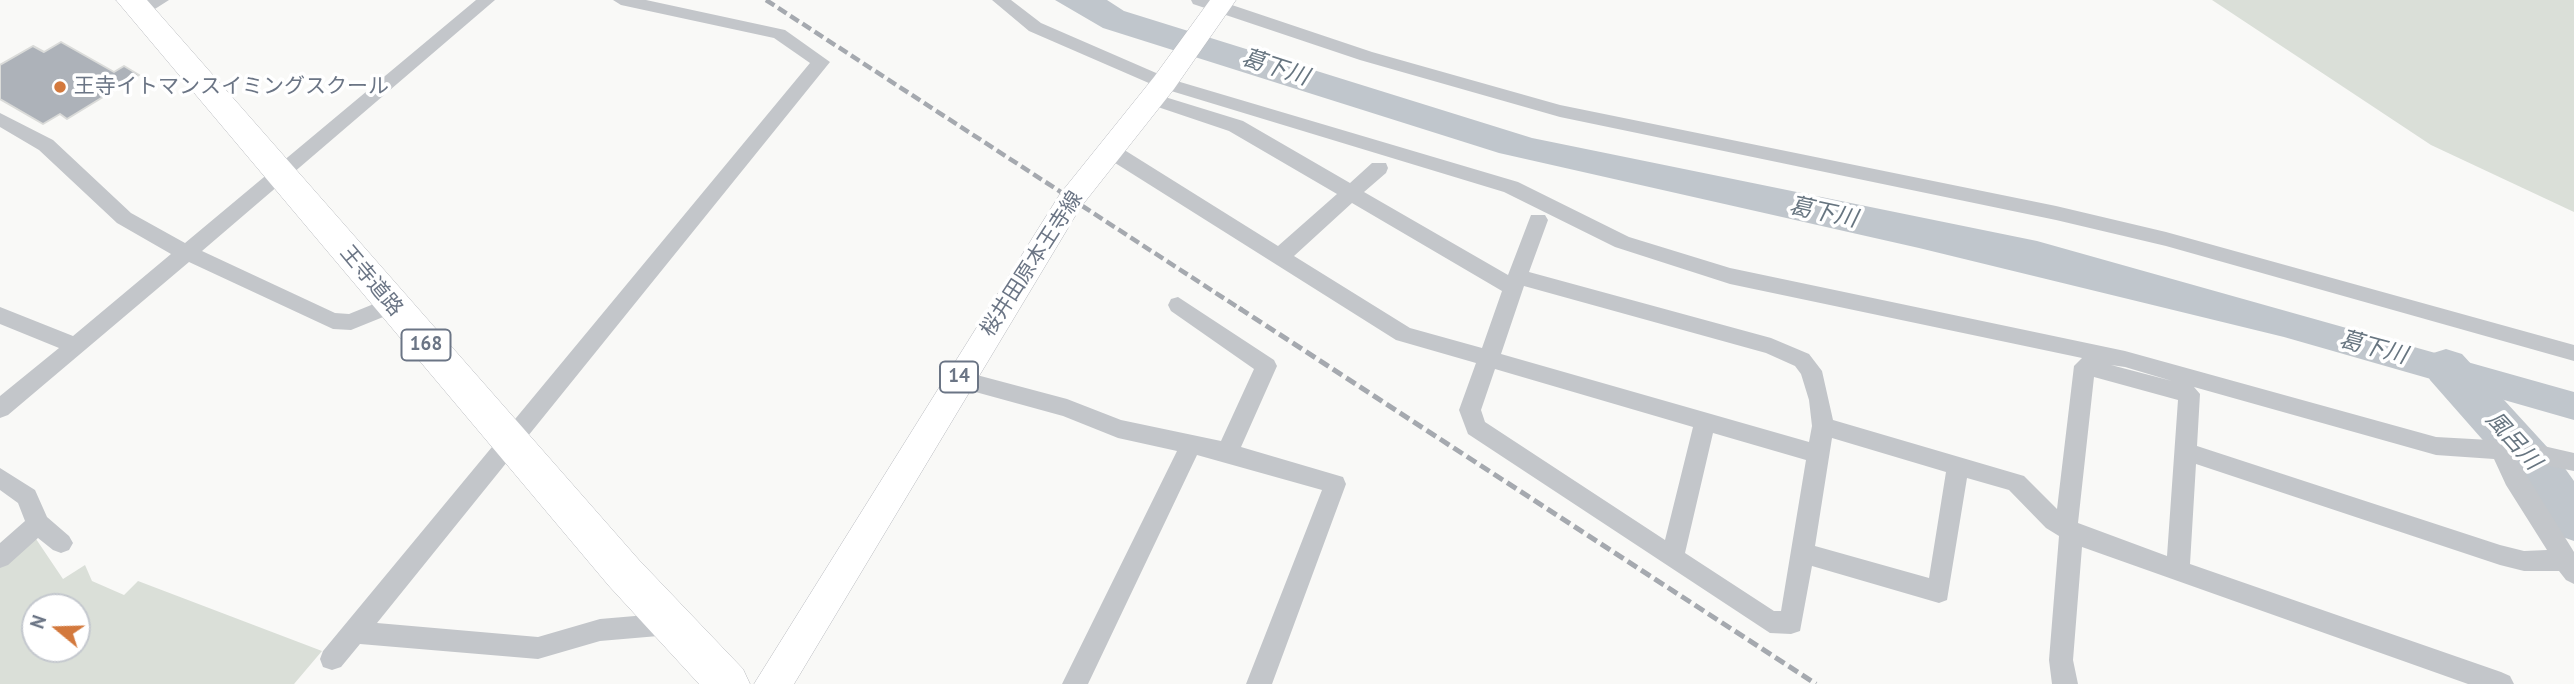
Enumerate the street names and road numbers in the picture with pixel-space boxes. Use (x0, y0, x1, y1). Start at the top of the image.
street label: 桜井田原本王寺線 (976, 187, 1088, 341)
street label: 王寺道路 (334, 241, 408, 321)
road number: 168 (402, 330, 450, 360)
road number: 14 (940, 362, 978, 392)

